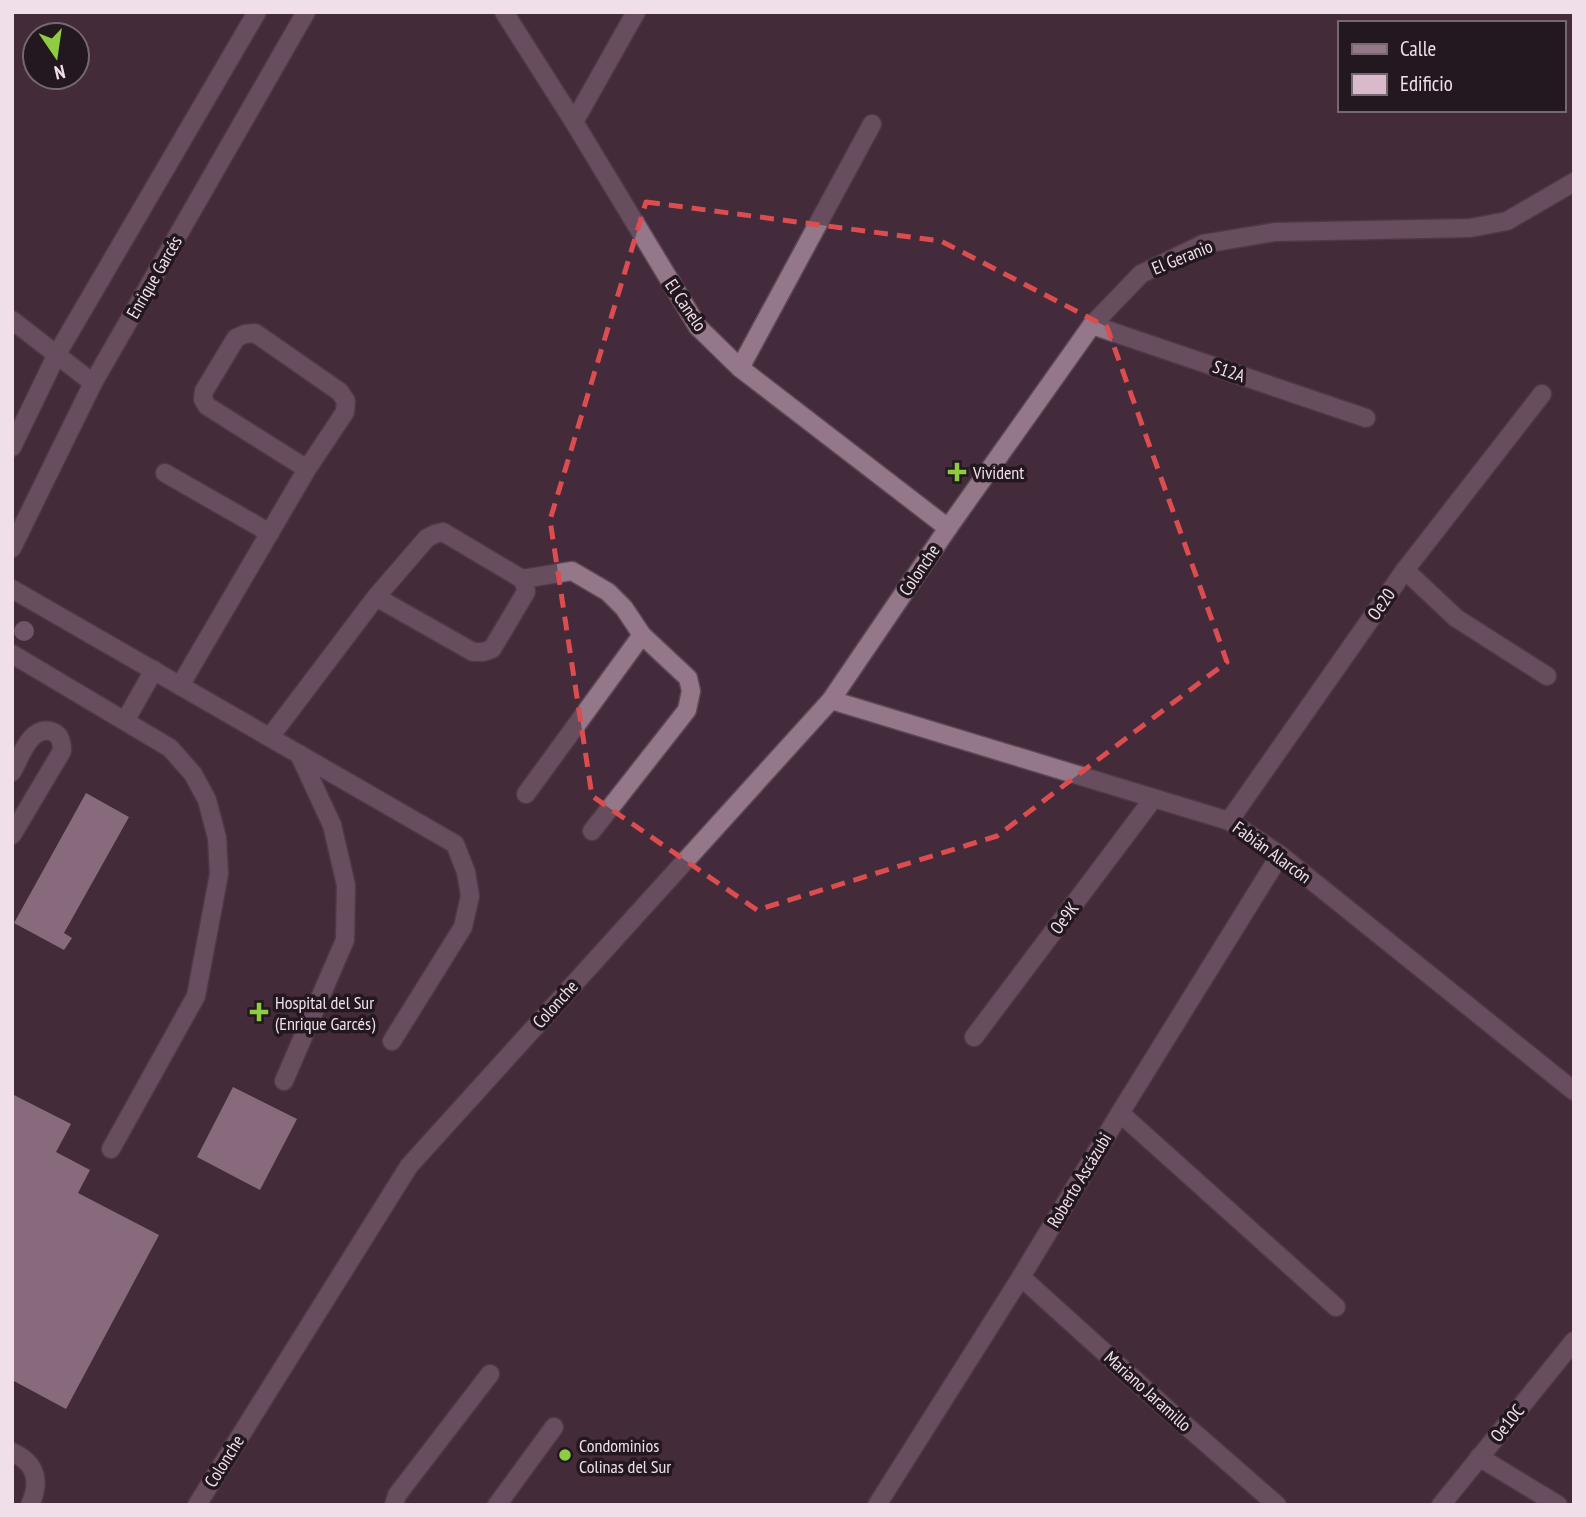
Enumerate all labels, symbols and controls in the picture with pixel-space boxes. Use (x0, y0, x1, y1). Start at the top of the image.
north arrow (21, 21, 91, 91)
legend (1338, 21, 1565, 112)
text: Calle (1400, 35, 1436, 62)
text: N (52, 60, 68, 85)
text: Edificio (1400, 70, 1453, 97)
street label: Enrique Garcés (121, 231, 187, 323)
street label: El Geranio (1148, 234, 1216, 280)
street label: El Canelo (660, 274, 712, 336)
street label: S12A (1210, 355, 1249, 387)
place label: Vivident (972, 461, 1024, 484)
marker: Vivident (947, 462, 967, 482)
street label: Colonche (893, 540, 945, 600)
street label: Oe20 (1362, 584, 1400, 624)
street label: Fabián Alarcón (1228, 816, 1316, 888)
street label: Oe9K (1044, 897, 1084, 939)
street label: Colonche (527, 975, 583, 1033)
place label: Hospital del Sur (Enrique Garcés) (275, 991, 376, 1035)
marker: Hospital del Sur (Enrique Garcés) (249, 1002, 269, 1022)
street label: Roberto Ascázubi (1042, 1128, 1116, 1232)
street label: Mariano Jaramillo (1100, 1346, 1197, 1436)
street label: Oe10C (1485, 1400, 1529, 1446)
street label: Colonche (199, 1431, 249, 1491)
place label: Condominios Colinas del Sur (579, 1434, 671, 1478)
marker: Condominios Colinas del Sur (557, 1447, 573, 1463)

